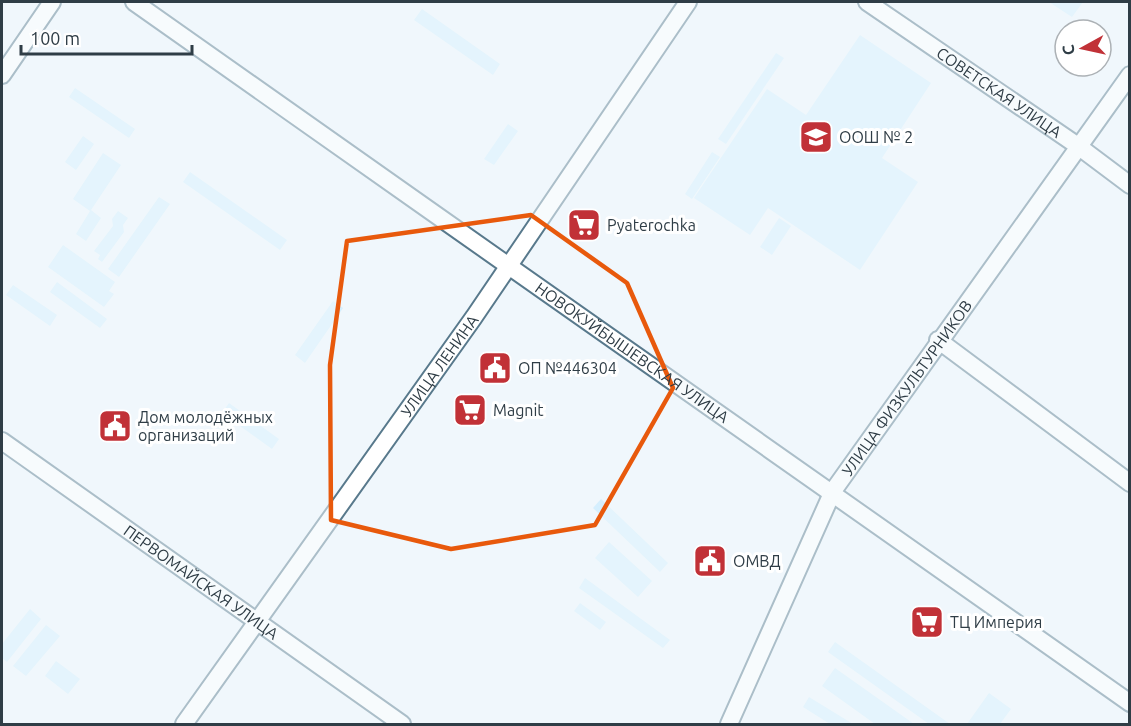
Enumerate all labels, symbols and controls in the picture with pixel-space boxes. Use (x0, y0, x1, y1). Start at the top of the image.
scale bar (21, 18, 192, 56)
north arrow (1053, 18, 1113, 78)
text: 100 m (30, 28, 80, 48)
street label: СОВЕТСКАЯ УЛИЦА (933, 43, 1065, 141)
text: С (1059, 44, 1078, 56)
school or university icon: ООШ № 2 (798, 119, 834, 155)
place label: ООШ № 2 (839, 128, 913, 146)
supermarket icon: Pyaterochka (566, 207, 602, 243)
place label: Pyaterochka (607, 216, 696, 234)
street label: НОВОКУЙБЫШЕВСКАЯ УЛИЦА (532, 278, 733, 426)
street label: УЛИЦА ФИЗКУЛЬТУРНИКОВ (838, 297, 975, 479)
street label: УЛИЦА ЛЕНИНА (397, 311, 482, 420)
public building icon: ОП №446304 (477, 350, 513, 386)
place label: ОП №446304 (518, 359, 617, 377)
supermarket icon: Magnit (452, 392, 488, 428)
place label: Magnit (493, 401, 544, 419)
public building icon: Дом молодёжных организаций (97, 408, 133, 444)
place label: Дом молодёжных организаций (138, 408, 273, 444)
street label: ПЕРВОМАЙСКАЯ УЛИЦА (120, 521, 282, 643)
public building icon: ОМВД (692, 543, 728, 579)
place label: ОМВД (733, 552, 781, 570)
supermarket icon: ТЦ Империя (909, 604, 945, 640)
place label: ТЦ Империя (950, 613, 1042, 631)

